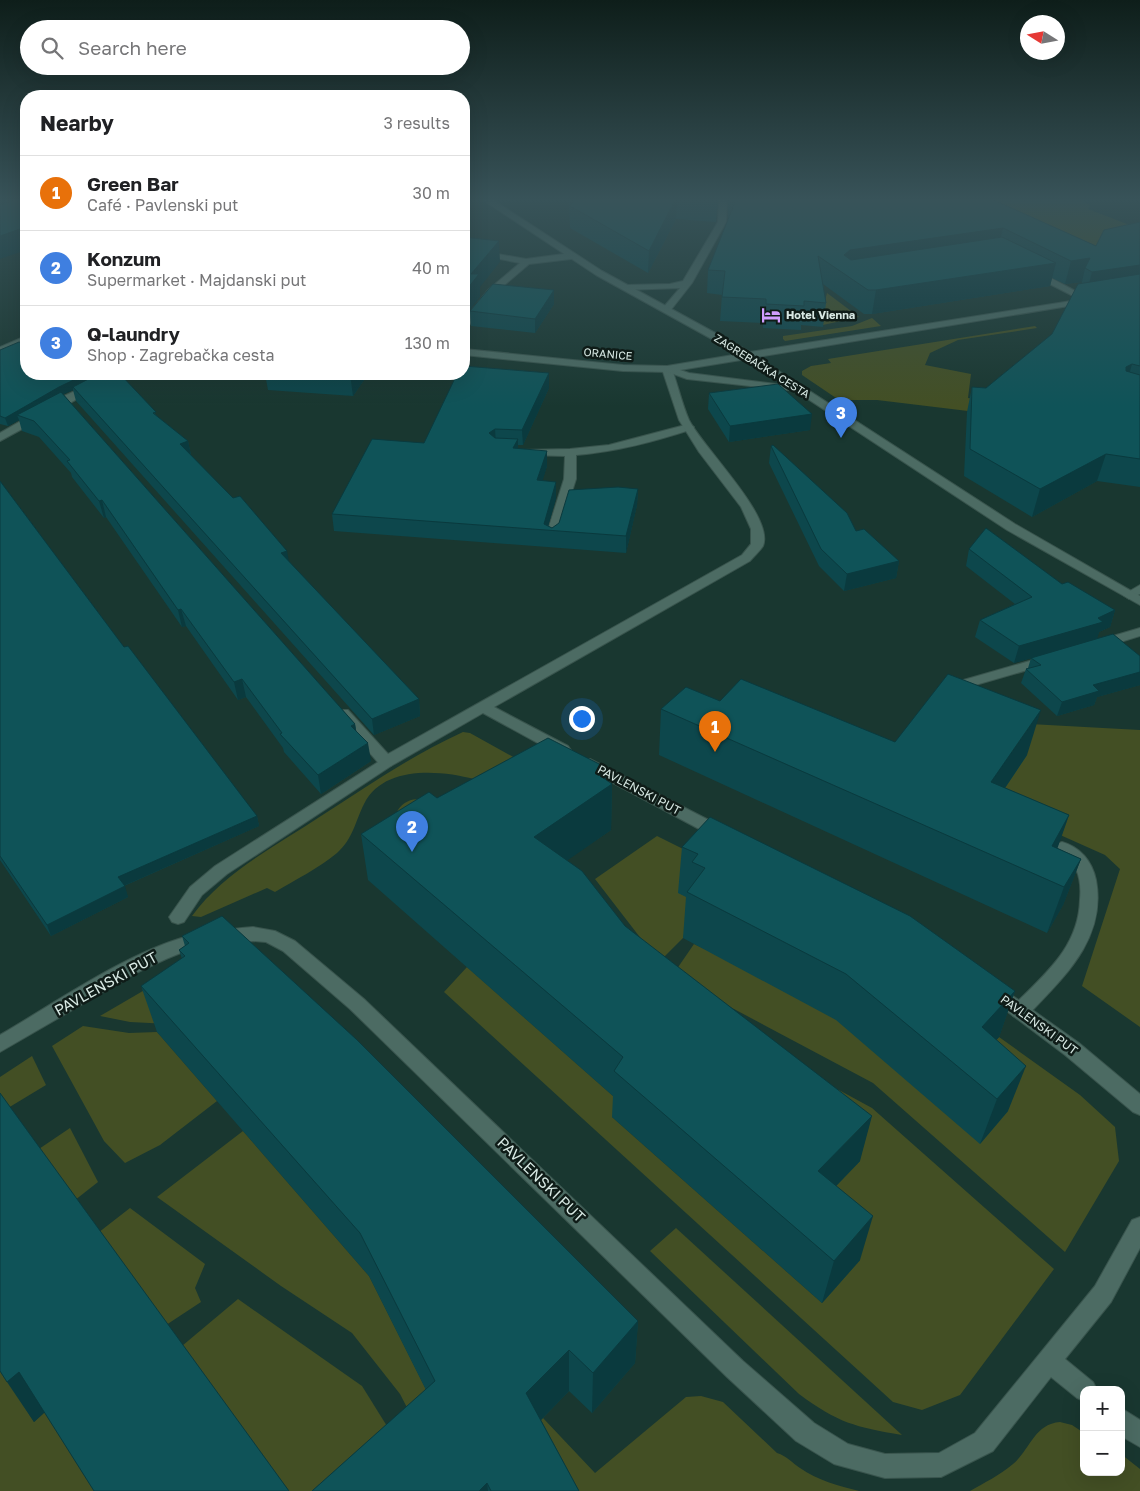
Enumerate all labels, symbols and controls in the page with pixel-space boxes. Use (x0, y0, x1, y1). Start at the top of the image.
north arrow (1020, 15, 1065, 60)
search box (20, 20, 470, 75)
icon: search (38, 34, 66, 62)
text: Search here (78, 36, 187, 59)
text: Nearby (40, 110, 114, 136)
text: 3 results (383, 113, 450, 133)
text: Green Bar (87, 172, 179, 195)
text: 1 (52, 183, 60, 203)
text: 30 m (413, 183, 450, 203)
text: Café · Pavlenski put (87, 195, 239, 215)
text: Konzum (87, 247, 161, 270)
text: 2 (51, 258, 61, 278)
text: 40 m (412, 258, 450, 278)
text: Supermarket · Majdanski put (87, 270, 306, 290)
hotel icon: Hotel Vienna (760, 304, 782, 326)
place label: Hotel Vienna (786, 308, 855, 321)
text: Q-laundry (87, 322, 180, 345)
street label: ZAGREBAČKA CESTA (712, 331, 813, 401)
text: 3 (51, 333, 61, 353)
text: 130 m (405, 333, 450, 353)
text: Shop · Zagrebačka cesta (87, 345, 275, 365)
street label: ORANICE (583, 345, 633, 362)
pin: 3 (825, 397, 857, 438)
your location (569, 706, 595, 732)
pin: 1 (699, 711, 731, 752)
street label: PAVLENSKI PUT (595, 761, 684, 818)
pin: 2 (396, 811, 428, 852)
street label: PAVLENSKI PUT (51, 947, 160, 1019)
street label: PAVLENSKI PUT (998, 991, 1081, 1058)
street label: PAVLENSKI PUT (494, 1133, 589, 1226)
map controls (1080, 1386, 1125, 1476)
button: + (1080, 1386, 1125, 1431)
button: − (1080, 1431, 1125, 1476)

